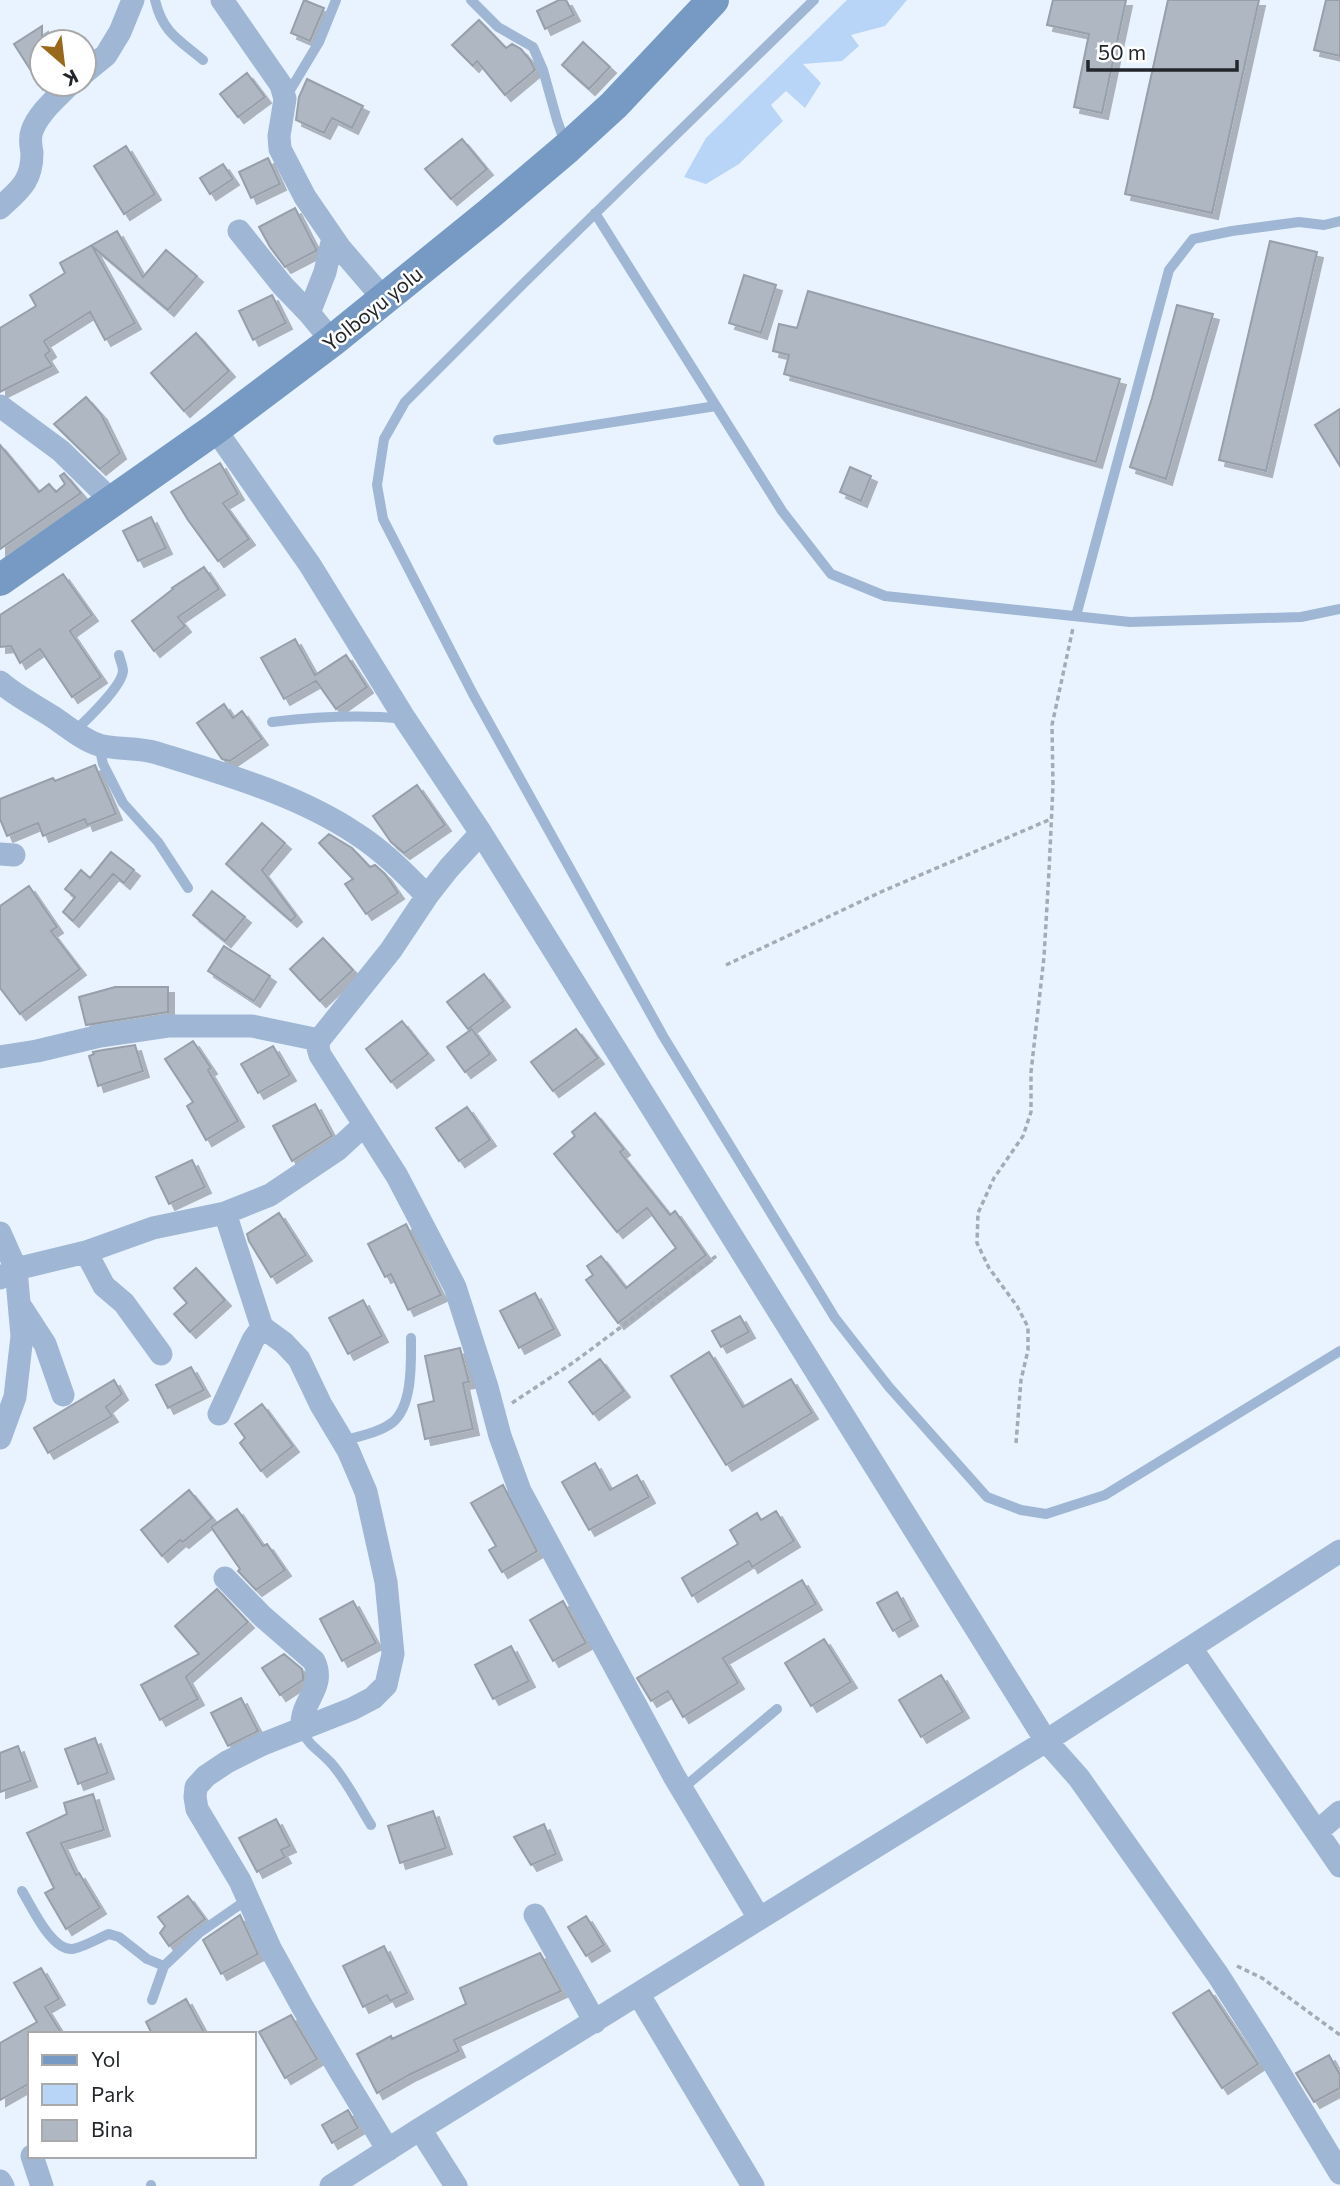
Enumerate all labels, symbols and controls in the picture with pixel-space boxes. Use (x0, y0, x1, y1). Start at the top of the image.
north arrow (28, 28, 98, 98)
scale bar (1088, 28, 1237, 72)
text: 50 m (1098, 39, 1146, 64)
text: K (60, 65, 82, 92)
street label: Yolboyu yolu (317, 260, 427, 356)
legend (28, 2032, 256, 2158)
text: Yol (91, 2046, 121, 2071)
text: Park (91, 2081, 135, 2106)
text: Bina (91, 2116, 133, 2141)

